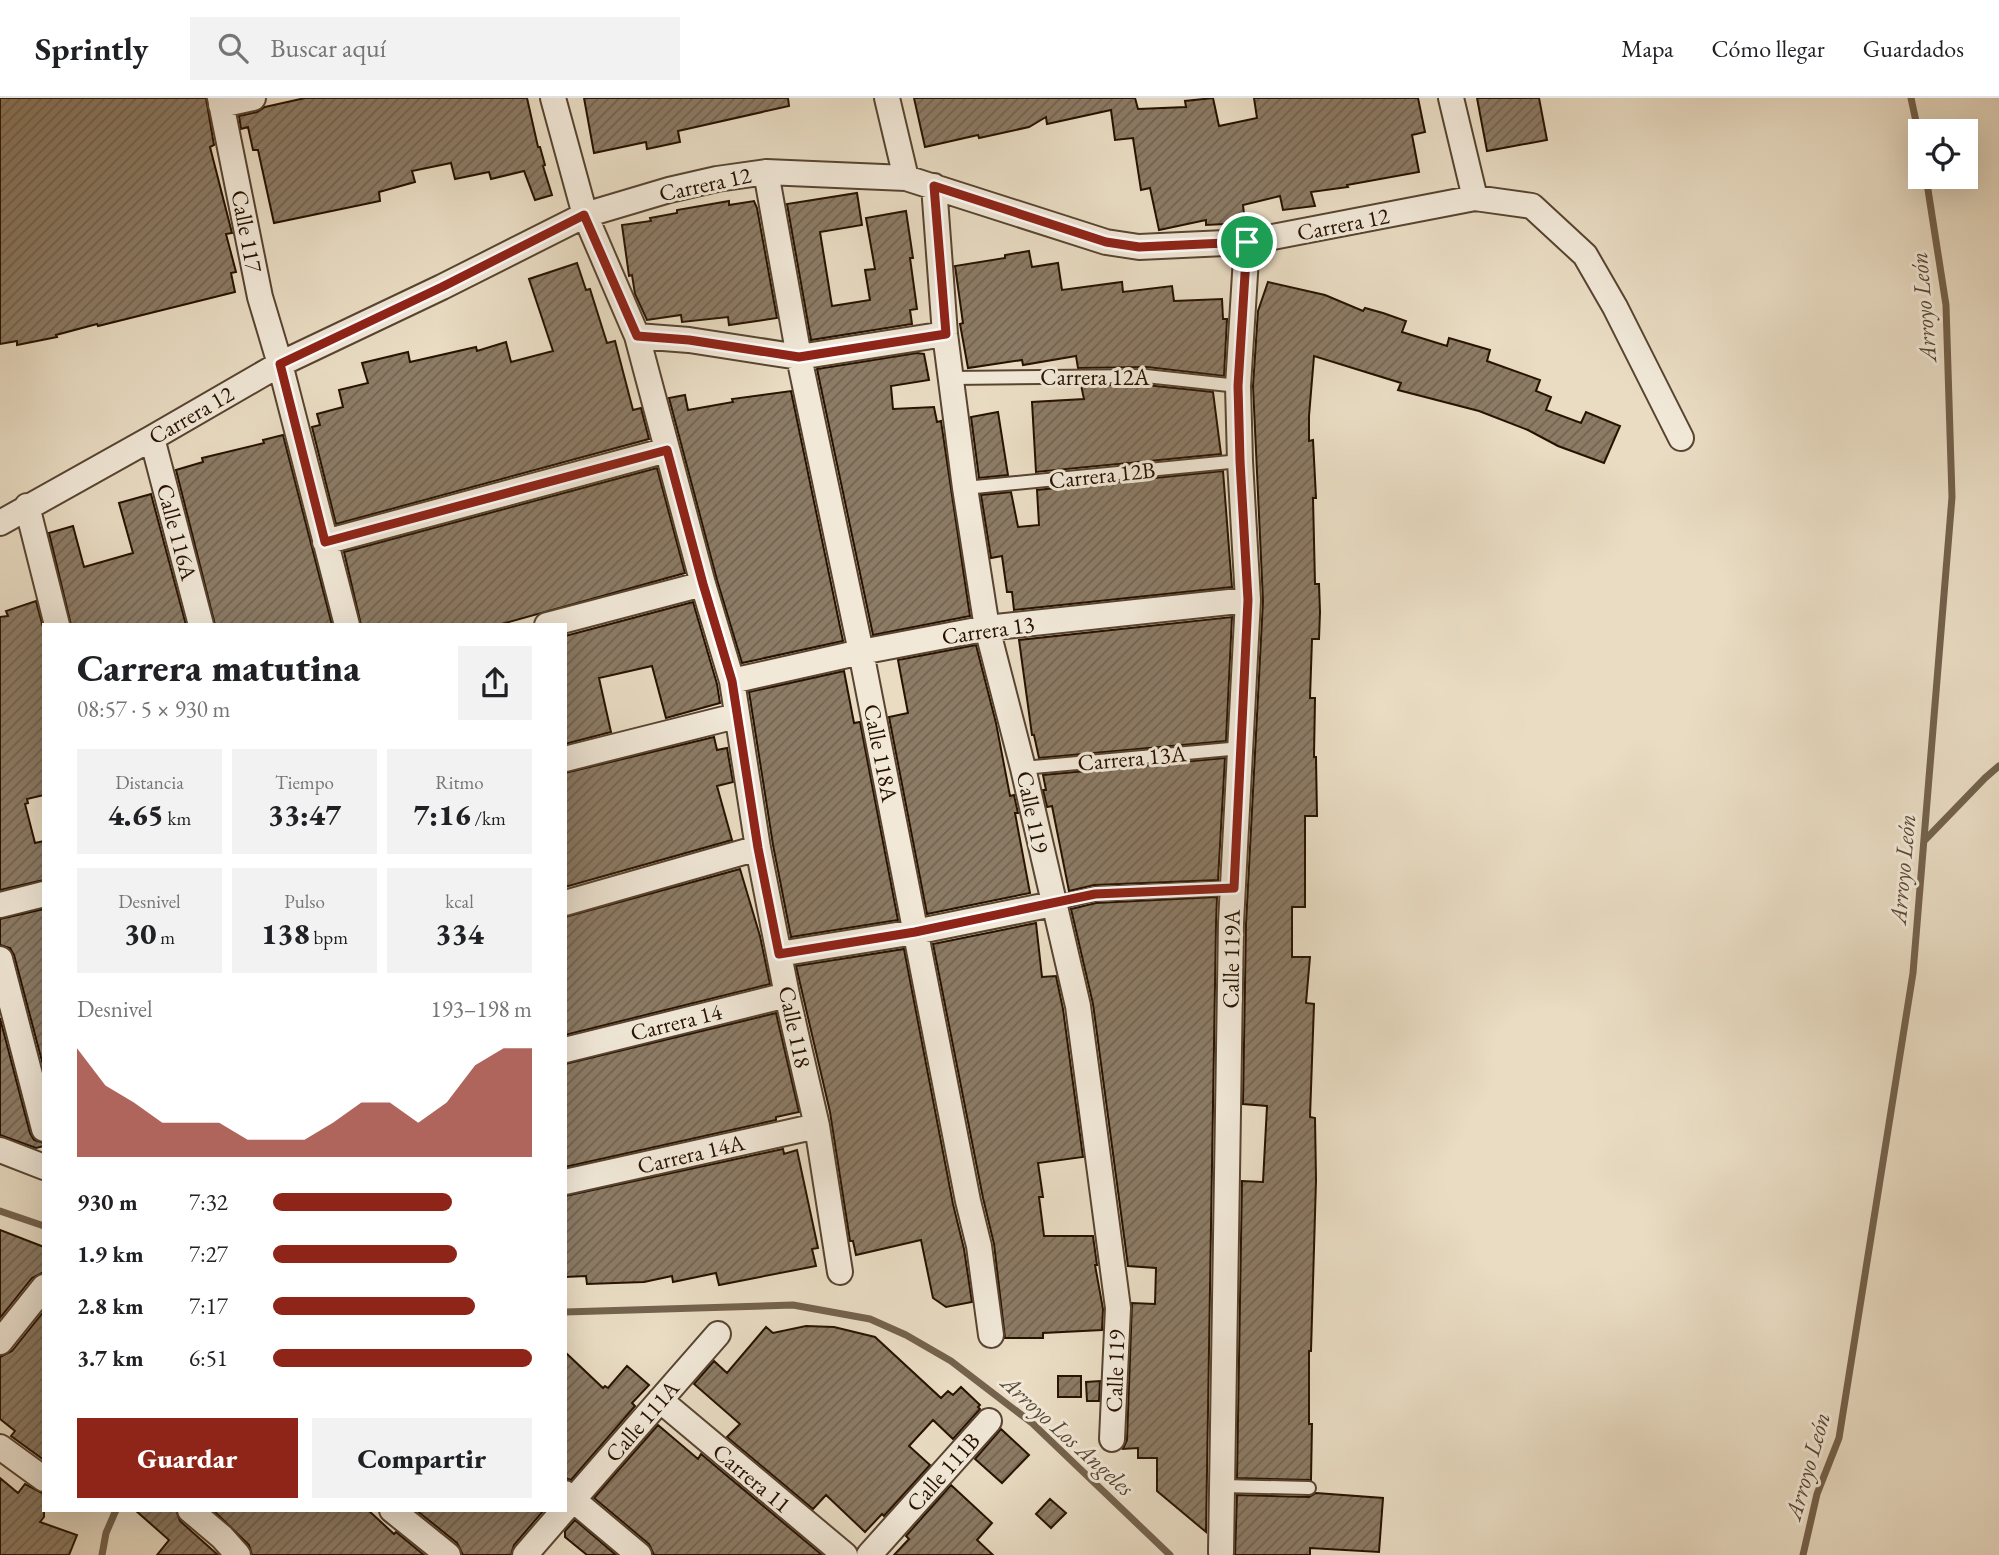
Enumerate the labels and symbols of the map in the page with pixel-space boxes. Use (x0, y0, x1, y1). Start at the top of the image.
street label: Carrera 12 (656, 160, 754, 208)
street label: Calle 117 (224, 187, 270, 276)
street label: Carrera 12 (1294, 200, 1392, 248)
pin (1217, 212, 1277, 272)
water label: Arroyo León (1903, 251, 1943, 365)
street label: Carrera 12A (1040, 362, 1151, 392)
street label: Carrera 12 (143, 379, 239, 451)
street label: Carrera 12B (1047, 454, 1157, 496)
street label: Calle 116A (150, 480, 205, 585)
street label: Carrera 13 (940, 609, 1036, 651)
street label: Calle 118A (857, 701, 905, 806)
street label: Carrera 13A (1076, 738, 1189, 778)
street label: Calle 119 (1010, 768, 1056, 856)
water label: Arroyo León (1882, 813, 1922, 927)
street label: Calle 119A (1215, 908, 1247, 1009)
street label: Calle 118 (772, 983, 818, 1071)
street label: Carrera 14 (627, 996, 726, 1048)
street label: Carrera 14A (634, 1127, 749, 1181)
street label: Calle 119 (1099, 1329, 1131, 1413)
water label: Arroyo Los Angeles (994, 1366, 1141, 1503)
street label: Calle 111A (598, 1373, 687, 1468)
water label: Arroyo León (1776, 1409, 1837, 1525)
street label: Calle 111B (899, 1426, 987, 1518)
street label: Carrera 11 (707, 1436, 797, 1520)

